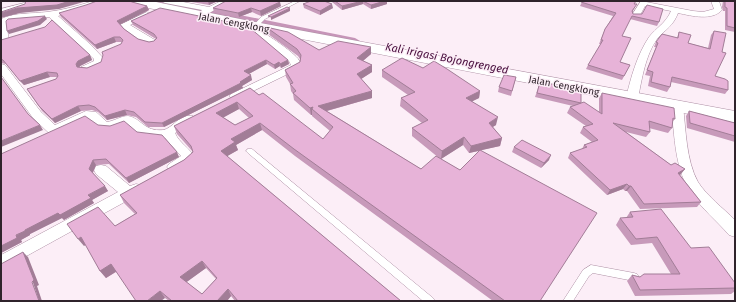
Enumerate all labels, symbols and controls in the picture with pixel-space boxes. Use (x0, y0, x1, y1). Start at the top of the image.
street label: Jalan Cengklong (197, 10, 271, 36)
water label: Kali Irigasi Bojongrenged (384, 40, 510, 77)
street label: Jalan Cengklong (527, 73, 601, 99)

